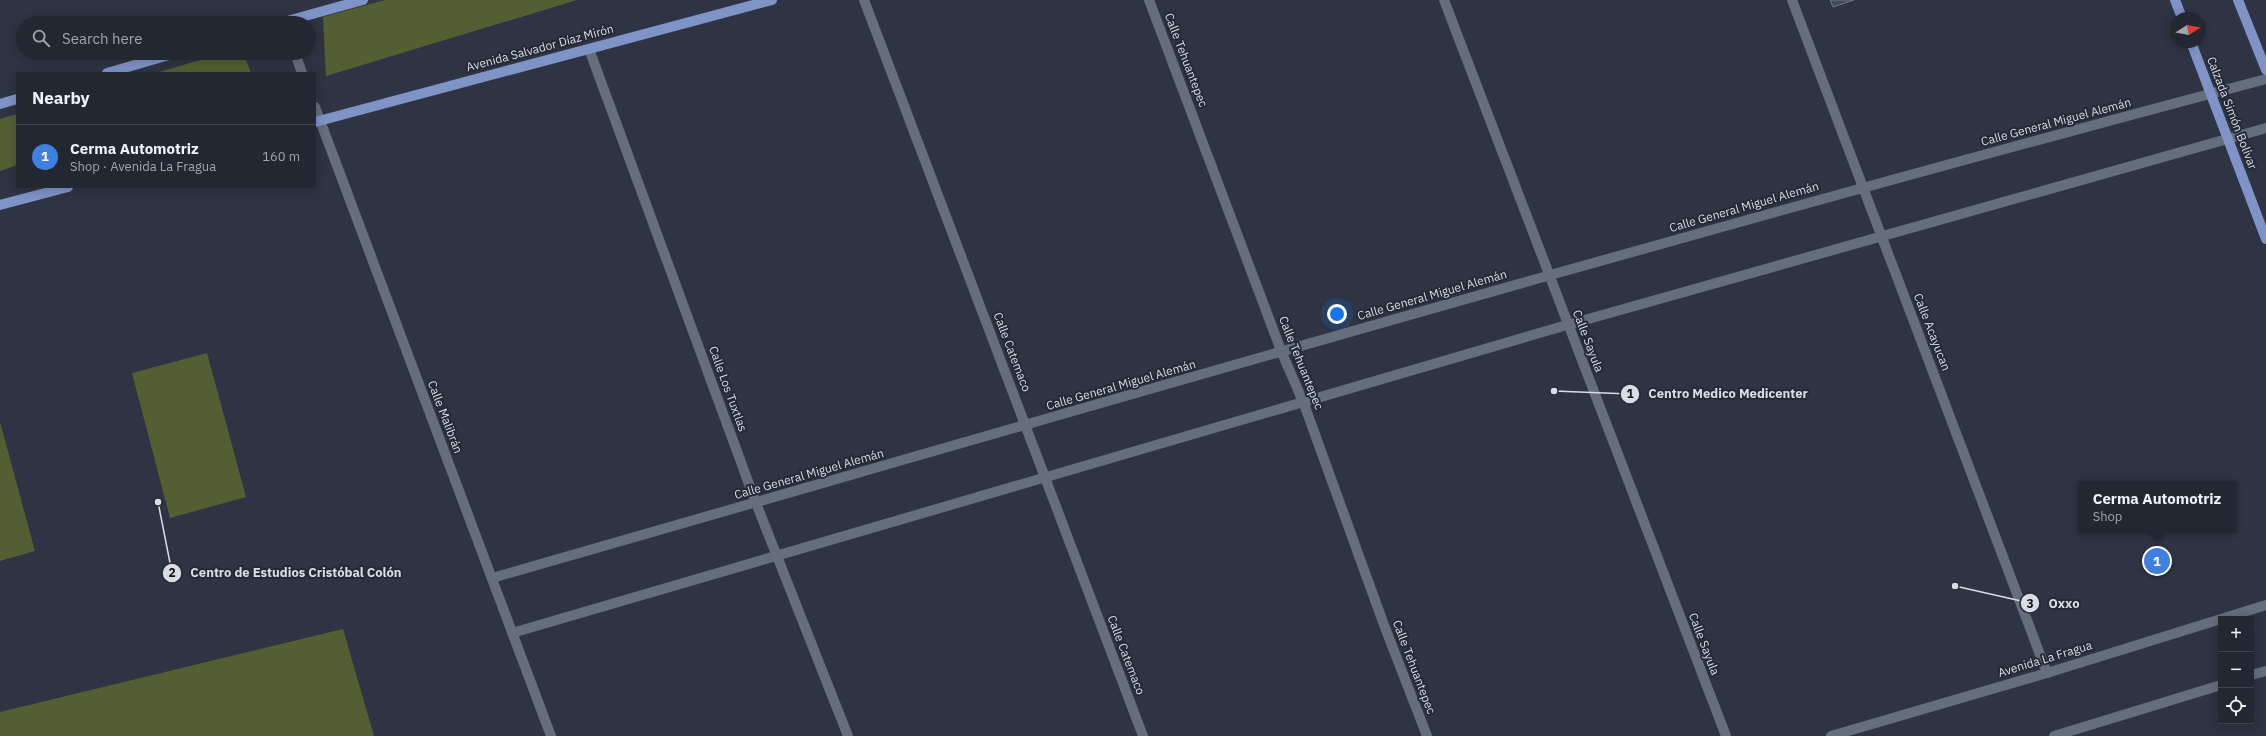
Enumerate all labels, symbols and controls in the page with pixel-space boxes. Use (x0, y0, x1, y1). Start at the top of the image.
street label: Calle Tehuantepec (1162, 11, 1211, 109)
north arrow (2170, 12, 2206, 48)
search box (16, 16, 316, 60)
street label: Avenida Salvador Díaz Mirón (465, 21, 615, 74)
icon: search (30, 27, 52, 49)
text: Search here (62, 29, 142, 48)
street label: Calzada Simón Bolívar (2204, 54, 2261, 172)
text: Nearby (32, 87, 90, 109)
street label: Calle General Miguel Alemán (1979, 94, 2133, 149)
text: Cerma Automotriz (70, 139, 199, 158)
text: 1 (41, 148, 49, 165)
text: 160 m (262, 148, 300, 165)
text: Shop · Avenida La Fragua (70, 158, 216, 175)
street label: Calle General Miguel Alemán (1667, 178, 1820, 235)
street label: Calle General Miguel Alemán (1355, 266, 1508, 323)
street label: Calle Acayucan (1911, 291, 1954, 373)
your location (1327, 304, 1347, 324)
street label: Calle Sayula (1570, 308, 1607, 375)
street label: Calle Catemaco (990, 310, 1035, 394)
street label: Calle Tehuantepec (1276, 314, 1327, 412)
street label: Calle Los Tuxtlas (706, 344, 751, 434)
street label: Calle General Miguel Alemán (1044, 356, 1197, 413)
street label: Calle Malibrán (425, 378, 466, 455)
callout: Centro Medico Medicenter (1620, 381, 1816, 406)
text: Centro Medico Medicenter (1648, 385, 1808, 402)
text: 1 (1626, 386, 1634, 401)
street label: Calle General Miguel Alemán (732, 445, 885, 502)
popup (2078, 481, 2236, 533)
text: Cerma Automotriz (2093, 489, 2221, 508)
text: Shop (2093, 508, 2122, 525)
pin: 1 (2144, 546, 2170, 576)
callout: Centro de Estudios Cristóbal Colón (162, 560, 409, 585)
text: Centro de Estudios Cristóbal Colón (190, 564, 402, 581)
text: 2 (168, 565, 176, 580)
callout: Oxxo (2020, 591, 2087, 616)
text: Oxxo (2049, 595, 2079, 612)
text: 3 (2026, 596, 2034, 611)
street label: Calle Sayula (1686, 611, 1723, 678)
street label: Calle Catemaco (1104, 613, 1149, 697)
map controls (2218, 616, 2254, 724)
button: + (2218, 616, 2254, 652)
street label: Calle Tehuantepec (1390, 618, 1439, 716)
street label: Avenida La Fragua (1996, 637, 2094, 680)
button: − (2218, 652, 2254, 688)
button: locate (2218, 688, 2254, 724)

